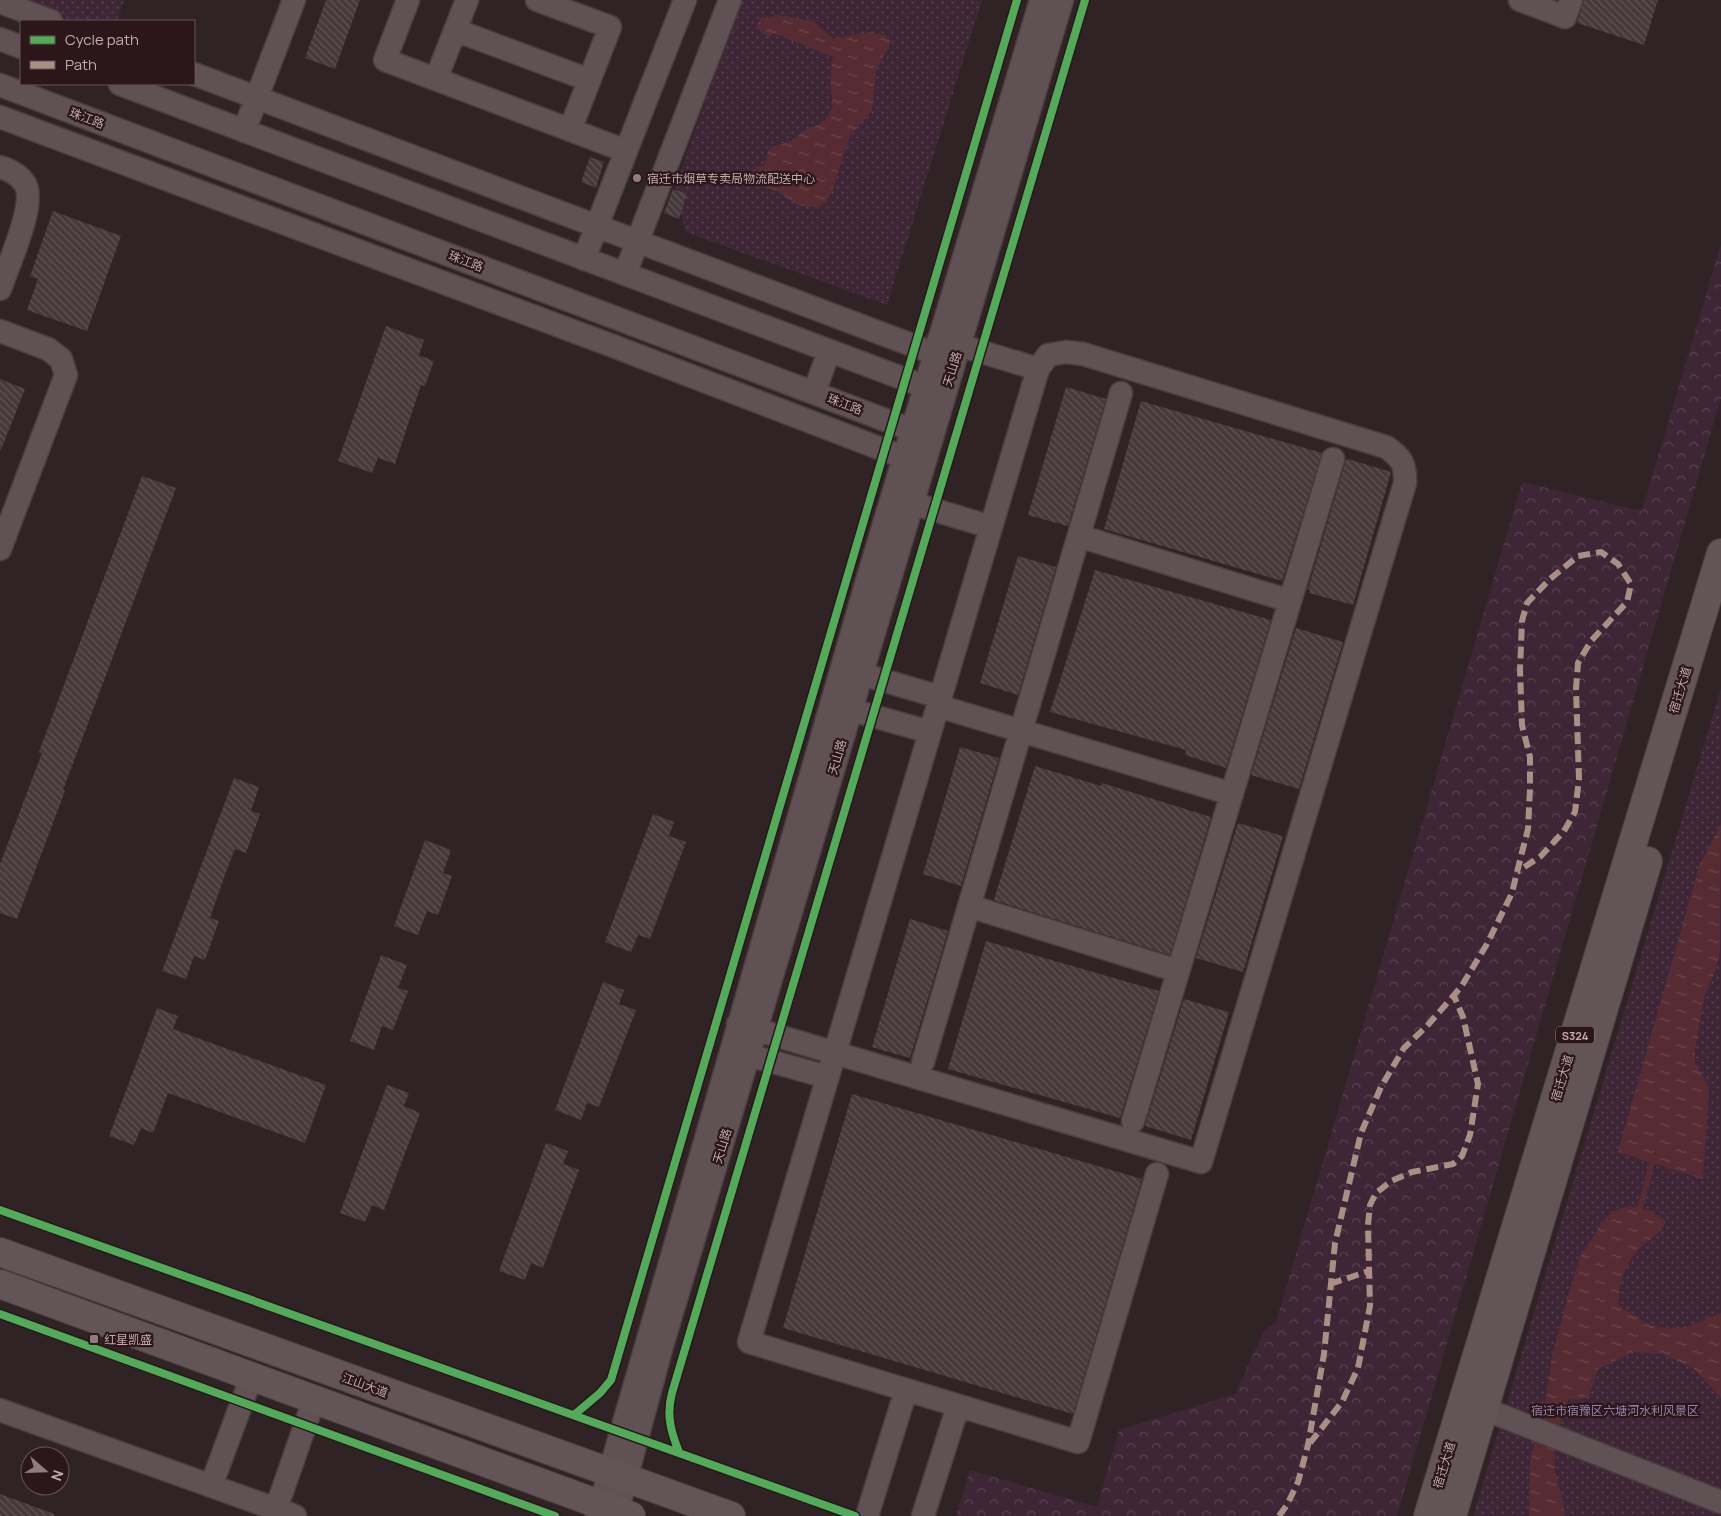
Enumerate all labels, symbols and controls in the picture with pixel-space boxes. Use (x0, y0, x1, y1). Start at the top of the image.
legend (20, 20, 195, 85)
text: Cycle path (65, 29, 139, 50)
text: Path (65, 54, 97, 75)
street label: 珠江路 (67, 104, 107, 132)
place label: 宿迁市烟草专卖局物流配送中心 (647, 170, 815, 187)
marker: 宿迁市烟草专卖局物流配送中心 (631, 172, 643, 184)
street label: 珠江路 (446, 247, 486, 275)
street label: 天山路 (939, 349, 965, 389)
street label: 珠江路 (825, 390, 865, 418)
street label: 宿迁大道 (1665, 665, 1695, 715)
street label: 天山路 (824, 737, 850, 777)
road number: S324 (1556, 1026, 1594, 1044)
street label: 宿迁大道 (1547, 1053, 1577, 1103)
street label: 天山路 (709, 1126, 735, 1166)
place label: 红星凯盛 (104, 1331, 152, 1348)
marker: 红星凯盛 (88, 1333, 100, 1345)
street label: 江山大道 (340, 1369, 390, 1401)
park label: 宿迁市宿豫区六塘河水利风景区 (1531, 1402, 1699, 1419)
street label: 宿迁大道 (1429, 1440, 1459, 1490)
north arrow (20, 1446, 70, 1496)
text: N (47, 1468, 68, 1484)

